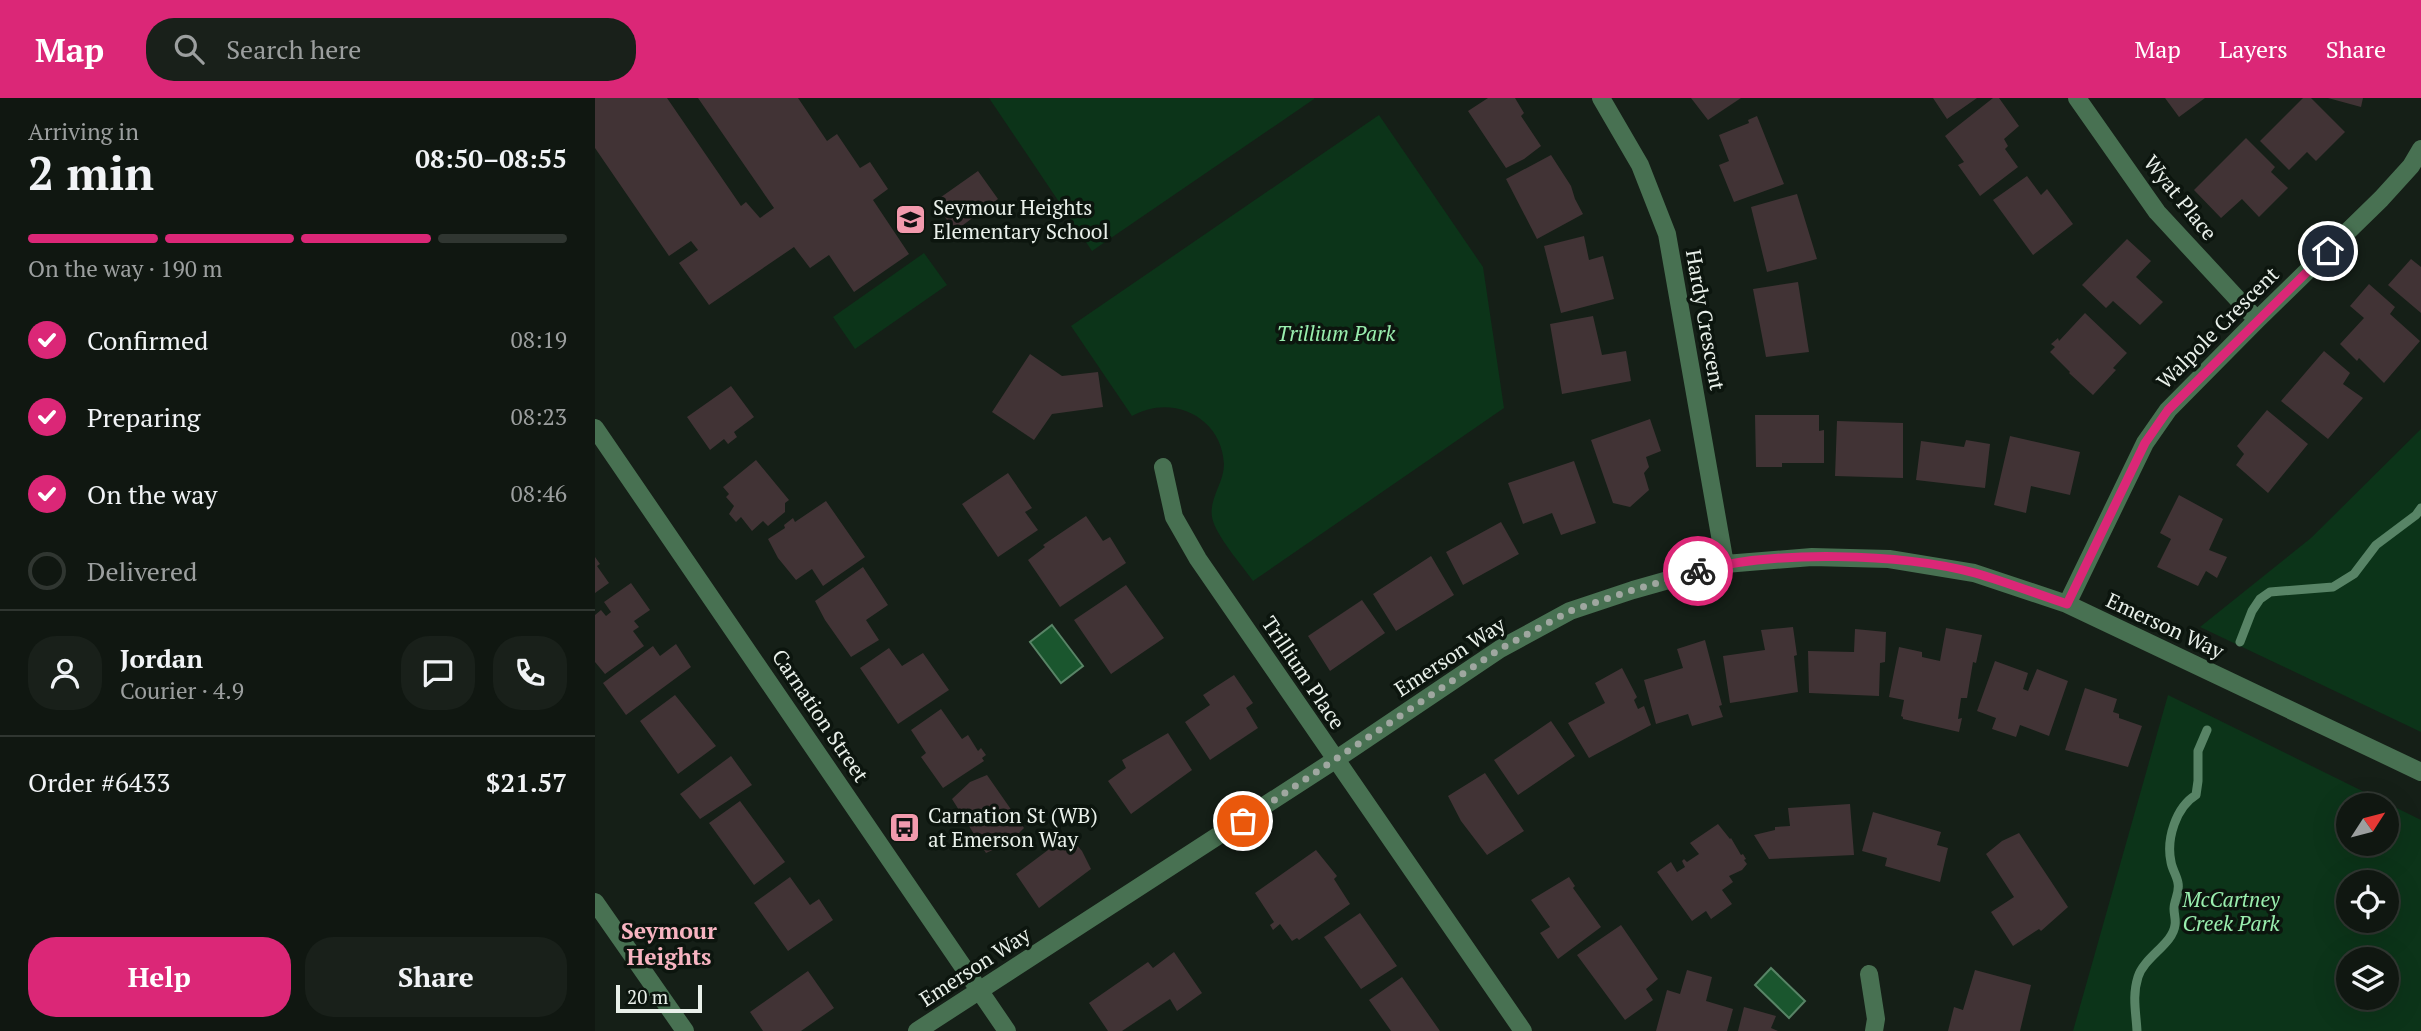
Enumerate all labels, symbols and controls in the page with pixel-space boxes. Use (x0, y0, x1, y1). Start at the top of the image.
search box (146, 18, 636, 81)
text: Map (35, 28, 104, 71)
icon: search (170, 30, 208, 68)
text: Search here (226, 32, 361, 66)
text: Map (2134, 33, 2181, 65)
text: Layers (2219, 33, 2288, 65)
text: Share (2326, 33, 2386, 65)
text: Arriving in (28, 116, 139, 147)
text: 08:50–08:55 (415, 141, 567, 175)
text: 2 min (28, 142, 154, 203)
street label: Wyat Place (2138, 149, 2224, 246)
place label: Seymour Heights Elementary School (933, 193, 1109, 245)
school or university icon: Seymour Heights Elementary School (893, 203, 927, 237)
pin (2298, 221, 2358, 281)
icon: home (2309, 232, 2347, 270)
street label: Hardy Crescent (1680, 247, 1732, 393)
text: On the way · 190 m (28, 253, 222, 284)
street label: Walpole Crescent (2150, 260, 2285, 395)
park label: Trillium Park (1277, 319, 1396, 347)
icon: check (28, 321, 66, 359)
text: Confirmed (87, 323, 208, 357)
text: 08:19 (510, 324, 567, 355)
icon: check (28, 398, 66, 436)
text: Preparing (87, 400, 200, 434)
text: 08:23 (510, 401, 567, 432)
icon: check (28, 475, 66, 513)
text: On the way (87, 477, 218, 511)
text: 08:46 (510, 478, 567, 509)
courier (1663, 536, 1733, 606)
icon: bike (1679, 552, 1717, 590)
text: Delivered (87, 554, 197, 588)
street label: Emerson Way (2102, 586, 2229, 665)
street label: Emerson Way (1389, 610, 1511, 702)
street label: Trillium Place (1256, 611, 1352, 734)
button: person (28, 636, 102, 710)
button: chat (401, 636, 475, 710)
button: phone (493, 636, 567, 710)
text: Jordan (120, 641, 203, 675)
street label: Carnation Street (766, 644, 876, 788)
text: Courier · 4.9 (120, 675, 244, 706)
text: Order #6433 (28, 765, 170, 799)
text: $21.57 (486, 765, 567, 799)
pin (1213, 791, 1273, 851)
north arrow (2336, 793, 2399, 856)
map controls (2336, 793, 2399, 1010)
place label: Carnation St (WB) at Emerson Way (928, 801, 1098, 853)
icon: bag (1224, 802, 1262, 840)
bus stop icon: Carnation St (WB) at Emerson Way (888, 811, 922, 845)
button: locate (2336, 870, 2399, 933)
park label: McCartney Creek Park (2181, 885, 2280, 937)
district label: Seymour Heights (621, 915, 717, 972)
street label: Emerson Way (914, 920, 1036, 1012)
button: Help (28, 937, 291, 1017)
button: Share (305, 937, 567, 1017)
button: layers (2336, 947, 2399, 1010)
scale bar (616, 982, 702, 1014)
text: 20 m (627, 984, 668, 1009)

